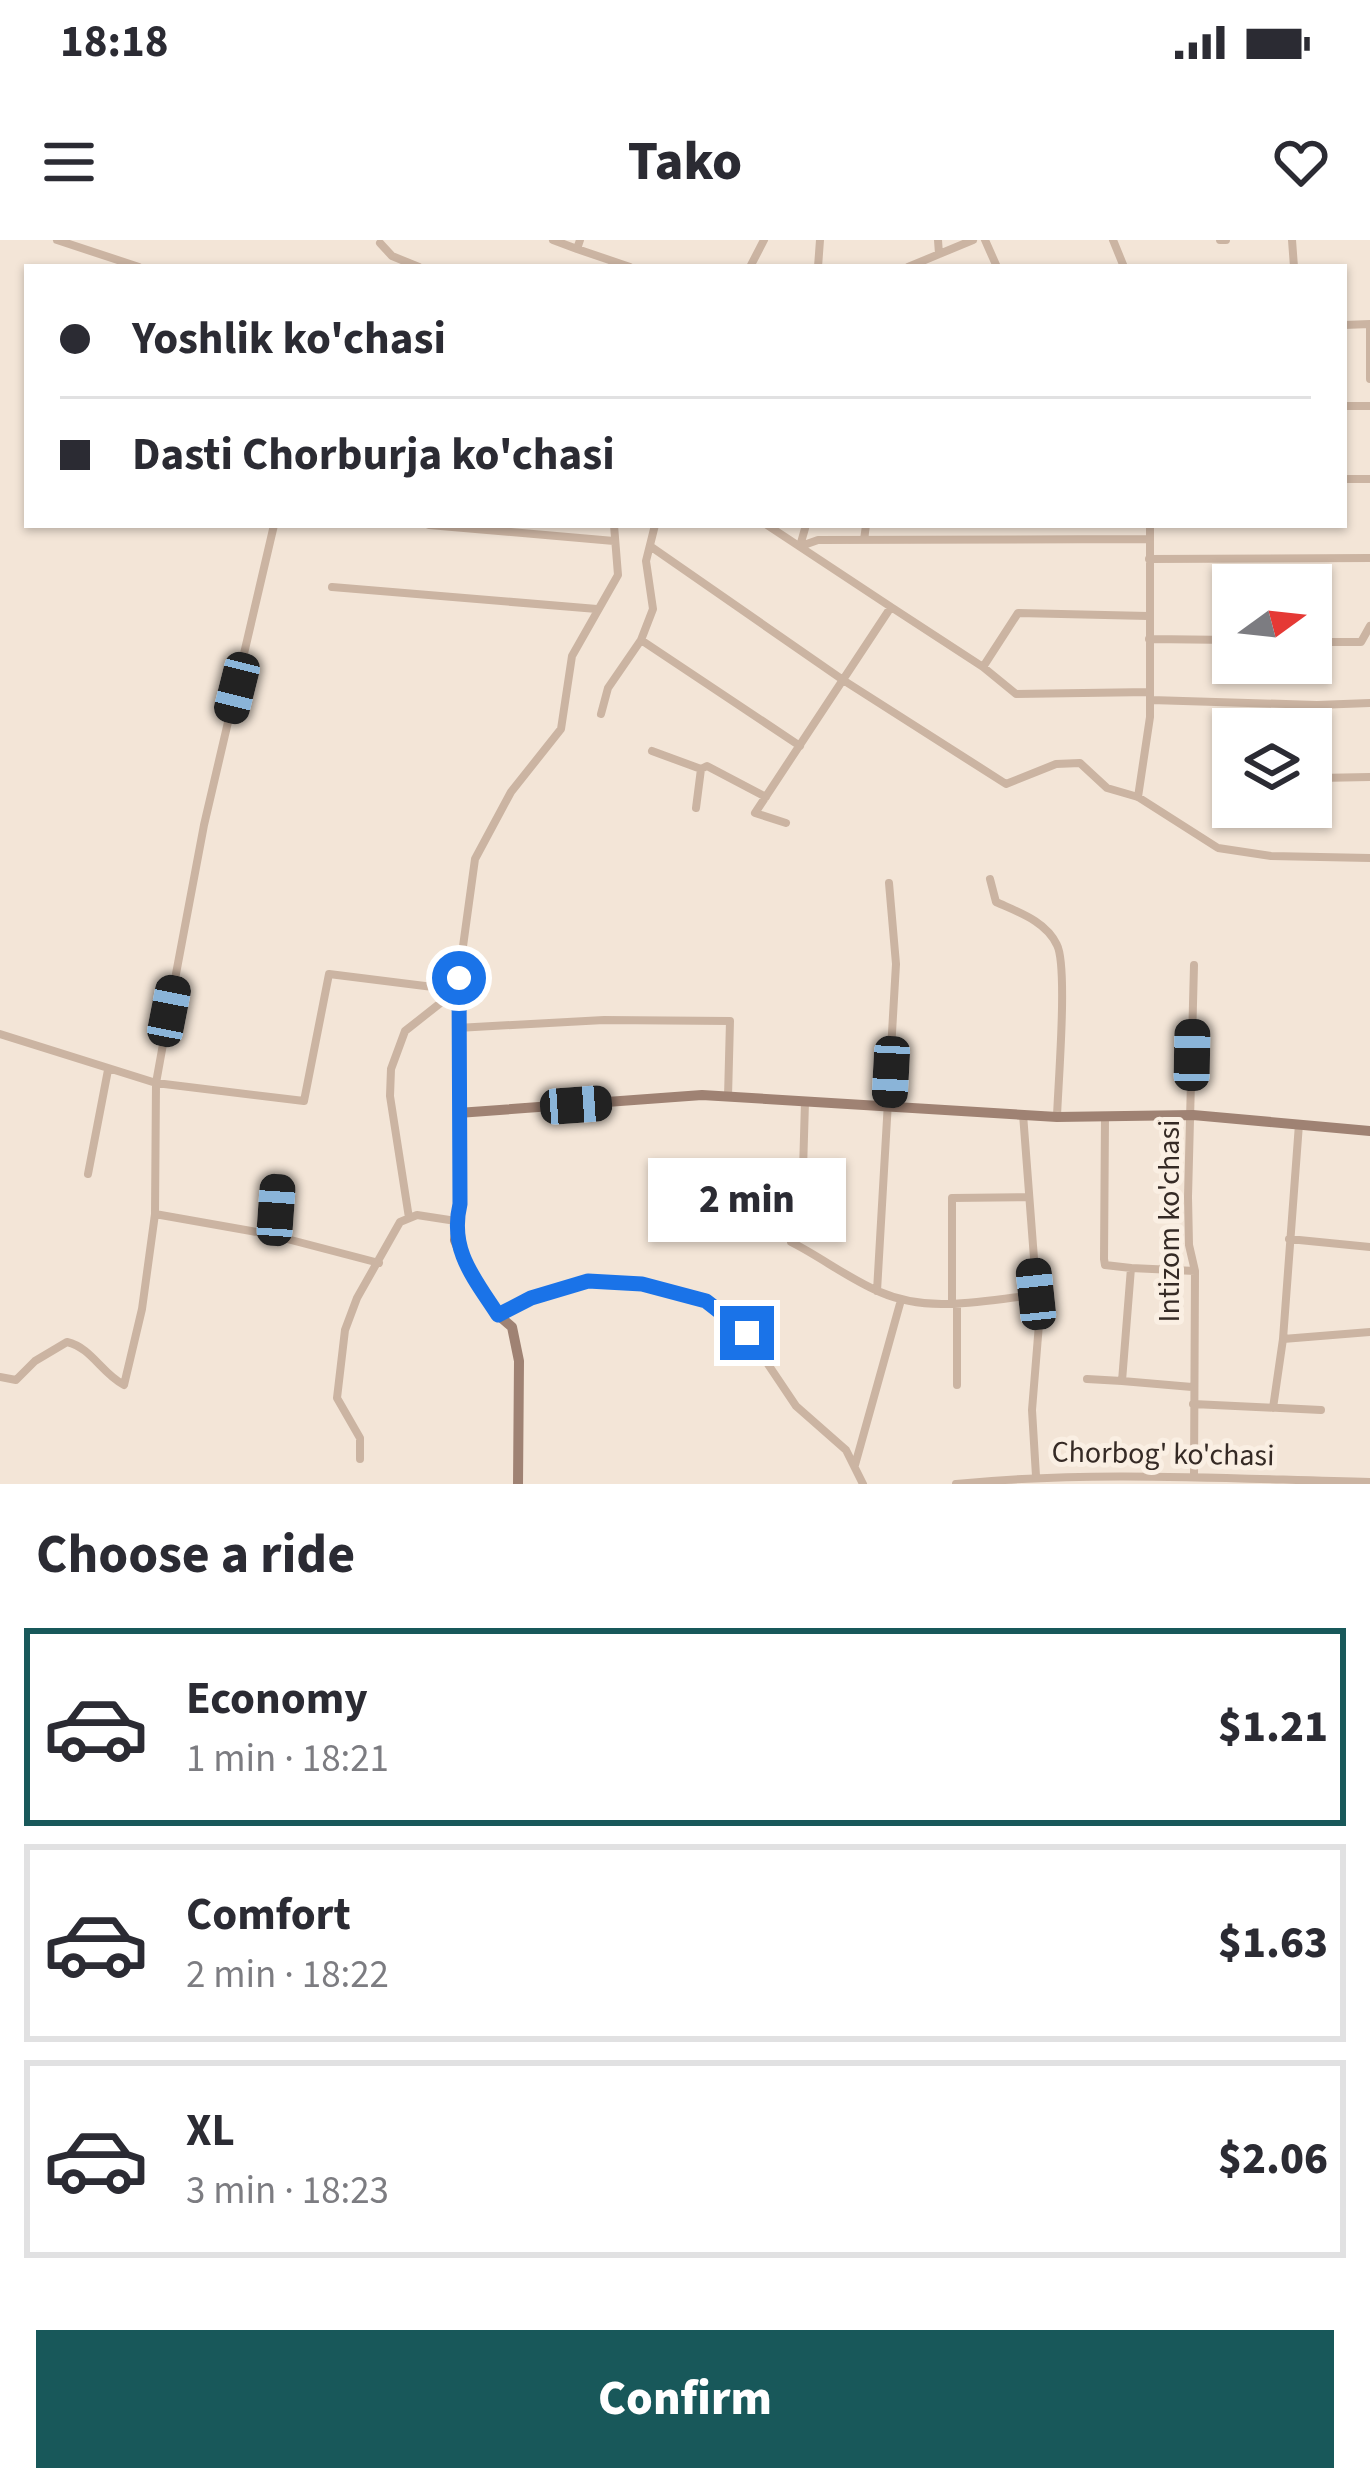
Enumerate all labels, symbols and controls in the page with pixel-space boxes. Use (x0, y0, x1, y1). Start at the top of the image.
text: 18:18 (60, 10, 169, 74)
text: Tako (628, 124, 742, 201)
icon: menu (36, 129, 102, 195)
icon: heart (1268, 129, 1334, 195)
text: Yoshlik ko'chasi (132, 307, 446, 371)
text: Dasti Chorburja ko'chasi (132, 423, 615, 487)
north arrow (1212, 564, 1332, 684)
map controls (1212, 564, 1332, 828)
car (211, 649, 263, 727)
button: layers (1212, 708, 1332, 828)
route start (432, 951, 486, 1005)
car (144, 972, 194, 1050)
car (1173, 1019, 1211, 1091)
car (871, 1035, 911, 1109)
car (539, 1085, 613, 1125)
street label: Intizom ko'chasi (1148, 1120, 1191, 1322)
callout: 2 min (648, 1159, 846, 1243)
text: 2 min (699, 1172, 795, 1228)
car (256, 1173, 296, 1247)
car (1014, 1256, 1058, 1332)
route end (720, 1306, 774, 1360)
street label: Сhorbog' ko'chasi (1051, 1431, 1275, 1477)
text: Choose a ride (36, 1517, 355, 1594)
text: Economy (186, 1667, 368, 1731)
icon: car (42, 1673, 150, 1781)
text: $1.21 (1218, 1695, 1328, 1759)
text: 1 min · 18:21 (186, 1731, 389, 1787)
text: Comfort (186, 1883, 351, 1947)
icon: car (42, 1889, 150, 1997)
text: $1.63 (1218, 1911, 1328, 1975)
text: 2 min · 18:22 (186, 1947, 389, 2003)
text: XL (186, 2099, 235, 2163)
icon: car (42, 2105, 150, 2213)
text: $2.06 (1218, 2127, 1328, 2191)
text: 3 min · 18:23 (186, 2163, 389, 2219)
button: Confirm (36, 2330, 1334, 2468)

